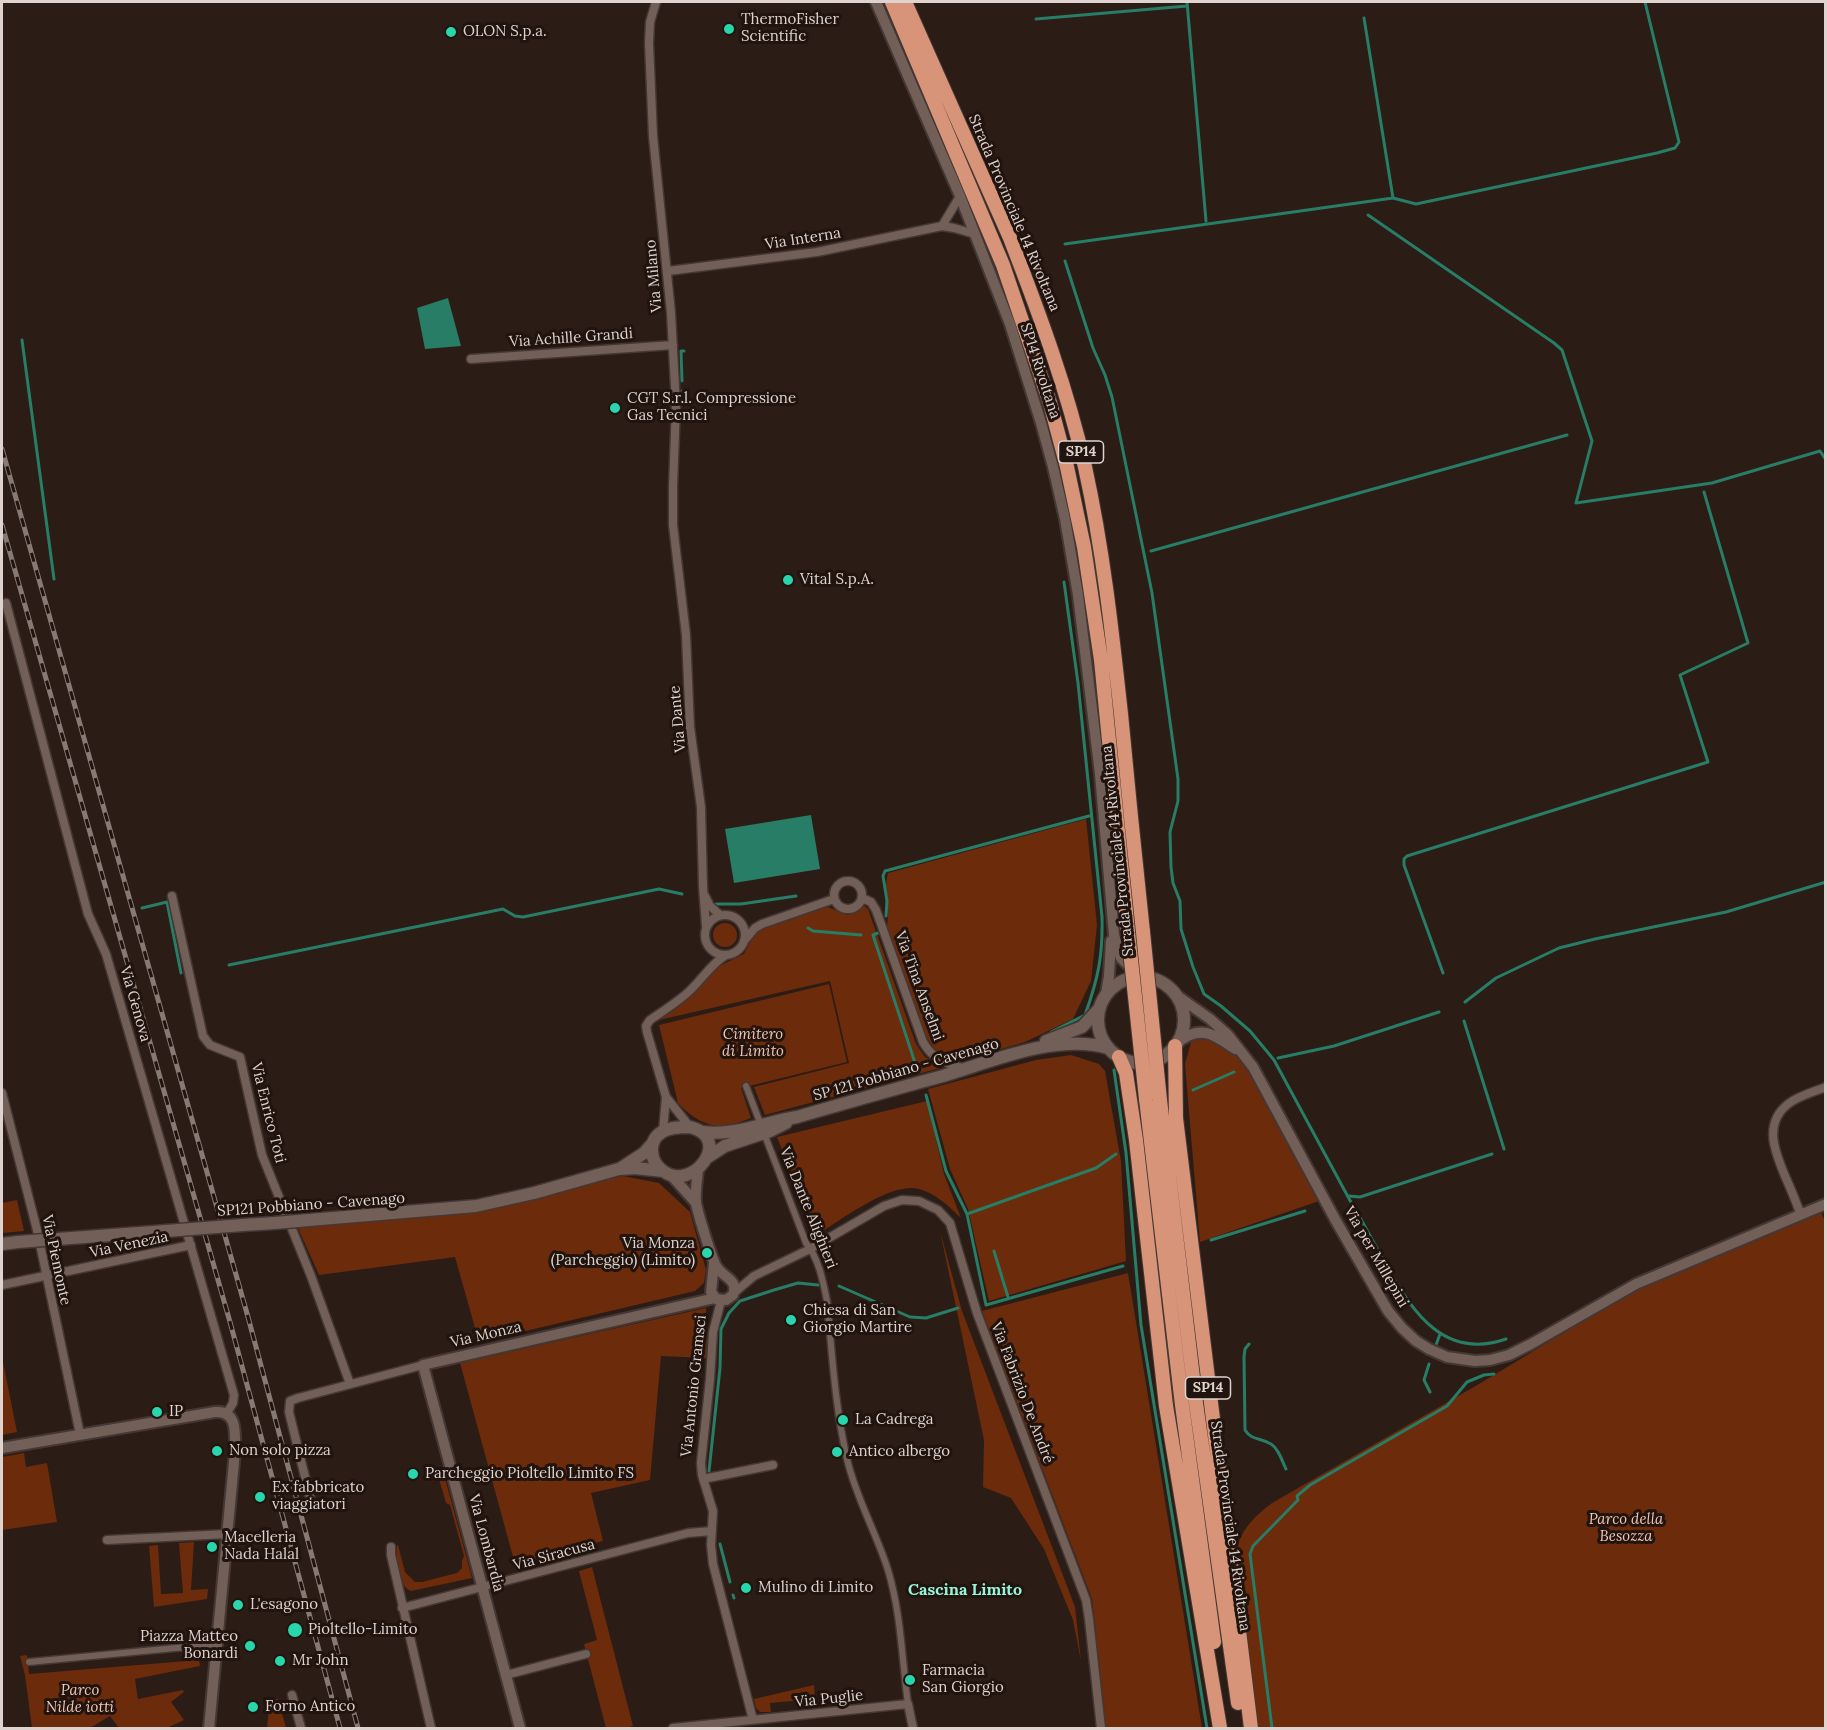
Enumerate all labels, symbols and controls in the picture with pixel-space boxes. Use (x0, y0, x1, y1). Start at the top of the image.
place label: ThermoFisher Scientific (741, 11, 839, 46)
marker: ThermoFisher Scientific (722, 22, 736, 36)
place label: OLON S.p.a. (463, 23, 547, 41)
marker: OLON S.p.a. (444, 25, 458, 39)
street label: Strada Provinciale 14 Rivoltana (964, 112, 1064, 314)
street label: Via Interna (764, 224, 842, 254)
street label: Via Milano (642, 239, 666, 313)
street label: SP14 Rivoltana (1016, 321, 1064, 421)
street label: Via Achille Grandi (508, 325, 634, 351)
place label: CGT S.r.l. Compressione Gas Tecnici (627, 390, 796, 425)
marker: CGT S.r.l. Compressione Gas Tecnici (608, 401, 622, 415)
road number: SP14 (1058, 441, 1104, 463)
place label: Vital S.p.A. (800, 571, 874, 589)
marker: Vital S.p.A. (781, 573, 795, 587)
street label: Via Dante (666, 685, 690, 753)
street label: Strada Provinciale 14 Rivoltana (1098, 745, 1138, 957)
street label: Via Tina Anselmi (891, 929, 947, 1043)
street label: Via Genova (116, 964, 154, 1044)
park label: Cimitero di Limito (722, 1026, 784, 1061)
street label: SP 121 Pobbiano - Cavenago (811, 1035, 1001, 1105)
street label: Via Enrico Toti (247, 1061, 289, 1165)
street label: Via Dante Alighieri (775, 1145, 841, 1271)
street label: SP121 Pobbiano - Cavenago (216, 1189, 406, 1221)
street label: Via per Millepini (1340, 1203, 1412, 1311)
street label: Via Piemonte (38, 1213, 74, 1307)
street label: Via Venezia (88, 1228, 170, 1262)
place label: Via Monza (Parcheggio) (Limito) (551, 1235, 695, 1270)
marker: Via Monza (Parcheggio) (Limito) (700, 1246, 714, 1260)
place label: Chiesa di San Giorgio Martire (803, 1302, 912, 1337)
marker: Chiesa di San Giorgio Martire (784, 1313, 798, 1327)
street label: Via Antonio Gramsci (678, 1314, 710, 1458)
street label: Via Monza (449, 1318, 523, 1352)
street label: Via Fabrizio De André (987, 1320, 1057, 1466)
road number: SP14 (1186, 1377, 1230, 1399)
place label: IP (169, 1403, 183, 1421)
marker: IP (150, 1405, 164, 1419)
place label: La Cadrega (855, 1411, 933, 1429)
marker: La Cadrega (836, 1413, 850, 1427)
street label: Strada Provinciale 14 Rivoltana (1206, 1420, 1254, 1632)
place label: Non solo pizza (229, 1442, 331, 1460)
place label: Antico albergo (849, 1443, 950, 1461)
marker: Non solo pizza (210, 1444, 224, 1458)
marker: Antico albergo (830, 1445, 844, 1459)
place label: Parcheggio Pioltello Limito FS (425, 1465, 634, 1483)
marker: Parcheggio Pioltello Limito FS (406, 1467, 420, 1481)
place label: Ex fabbricato viaggiatori (272, 1479, 364, 1514)
marker: Ex fabbricato viaggiatori (253, 1490, 267, 1504)
street label: Via Lombardia (464, 1492, 508, 1594)
park label: Parco della Besozza (1589, 1511, 1663, 1546)
place label: Macelleria Nada Halal (224, 1529, 299, 1564)
street label: Via Siracusa (511, 1535, 597, 1575)
marker: Macelleria Nada Halal (205, 1540, 219, 1554)
place label: Mulino di Limito (758, 1579, 873, 1597)
district label: Cascina Limito (908, 1580, 1022, 1600)
marker: Mulino di Limito (739, 1581, 753, 1595)
place label: L'esagono (250, 1596, 318, 1614)
marker: L'esagono (231, 1598, 245, 1612)
marker: Pioltello-Limito (286, 1621, 304, 1639)
place label: Pioltello-Limito (308, 1621, 417, 1639)
place label: Piazza Matteo Bonardi (140, 1628, 238, 1663)
marker: Piazza Matteo Bonardi (243, 1639, 257, 1653)
place label: Mr John (292, 1652, 349, 1670)
marker: Mr John (273, 1654, 287, 1668)
place label: Farmacia San Giorgio (922, 1662, 1004, 1697)
marker: Farmacia San Giorgio (903, 1673, 917, 1687)
park label: Parco Nilde iotti (46, 1682, 114, 1717)
street label: Via Puglie (794, 1686, 864, 1712)
place label: Forno Antico (265, 1698, 355, 1716)
marker: Forno Antico (246, 1700, 260, 1714)

